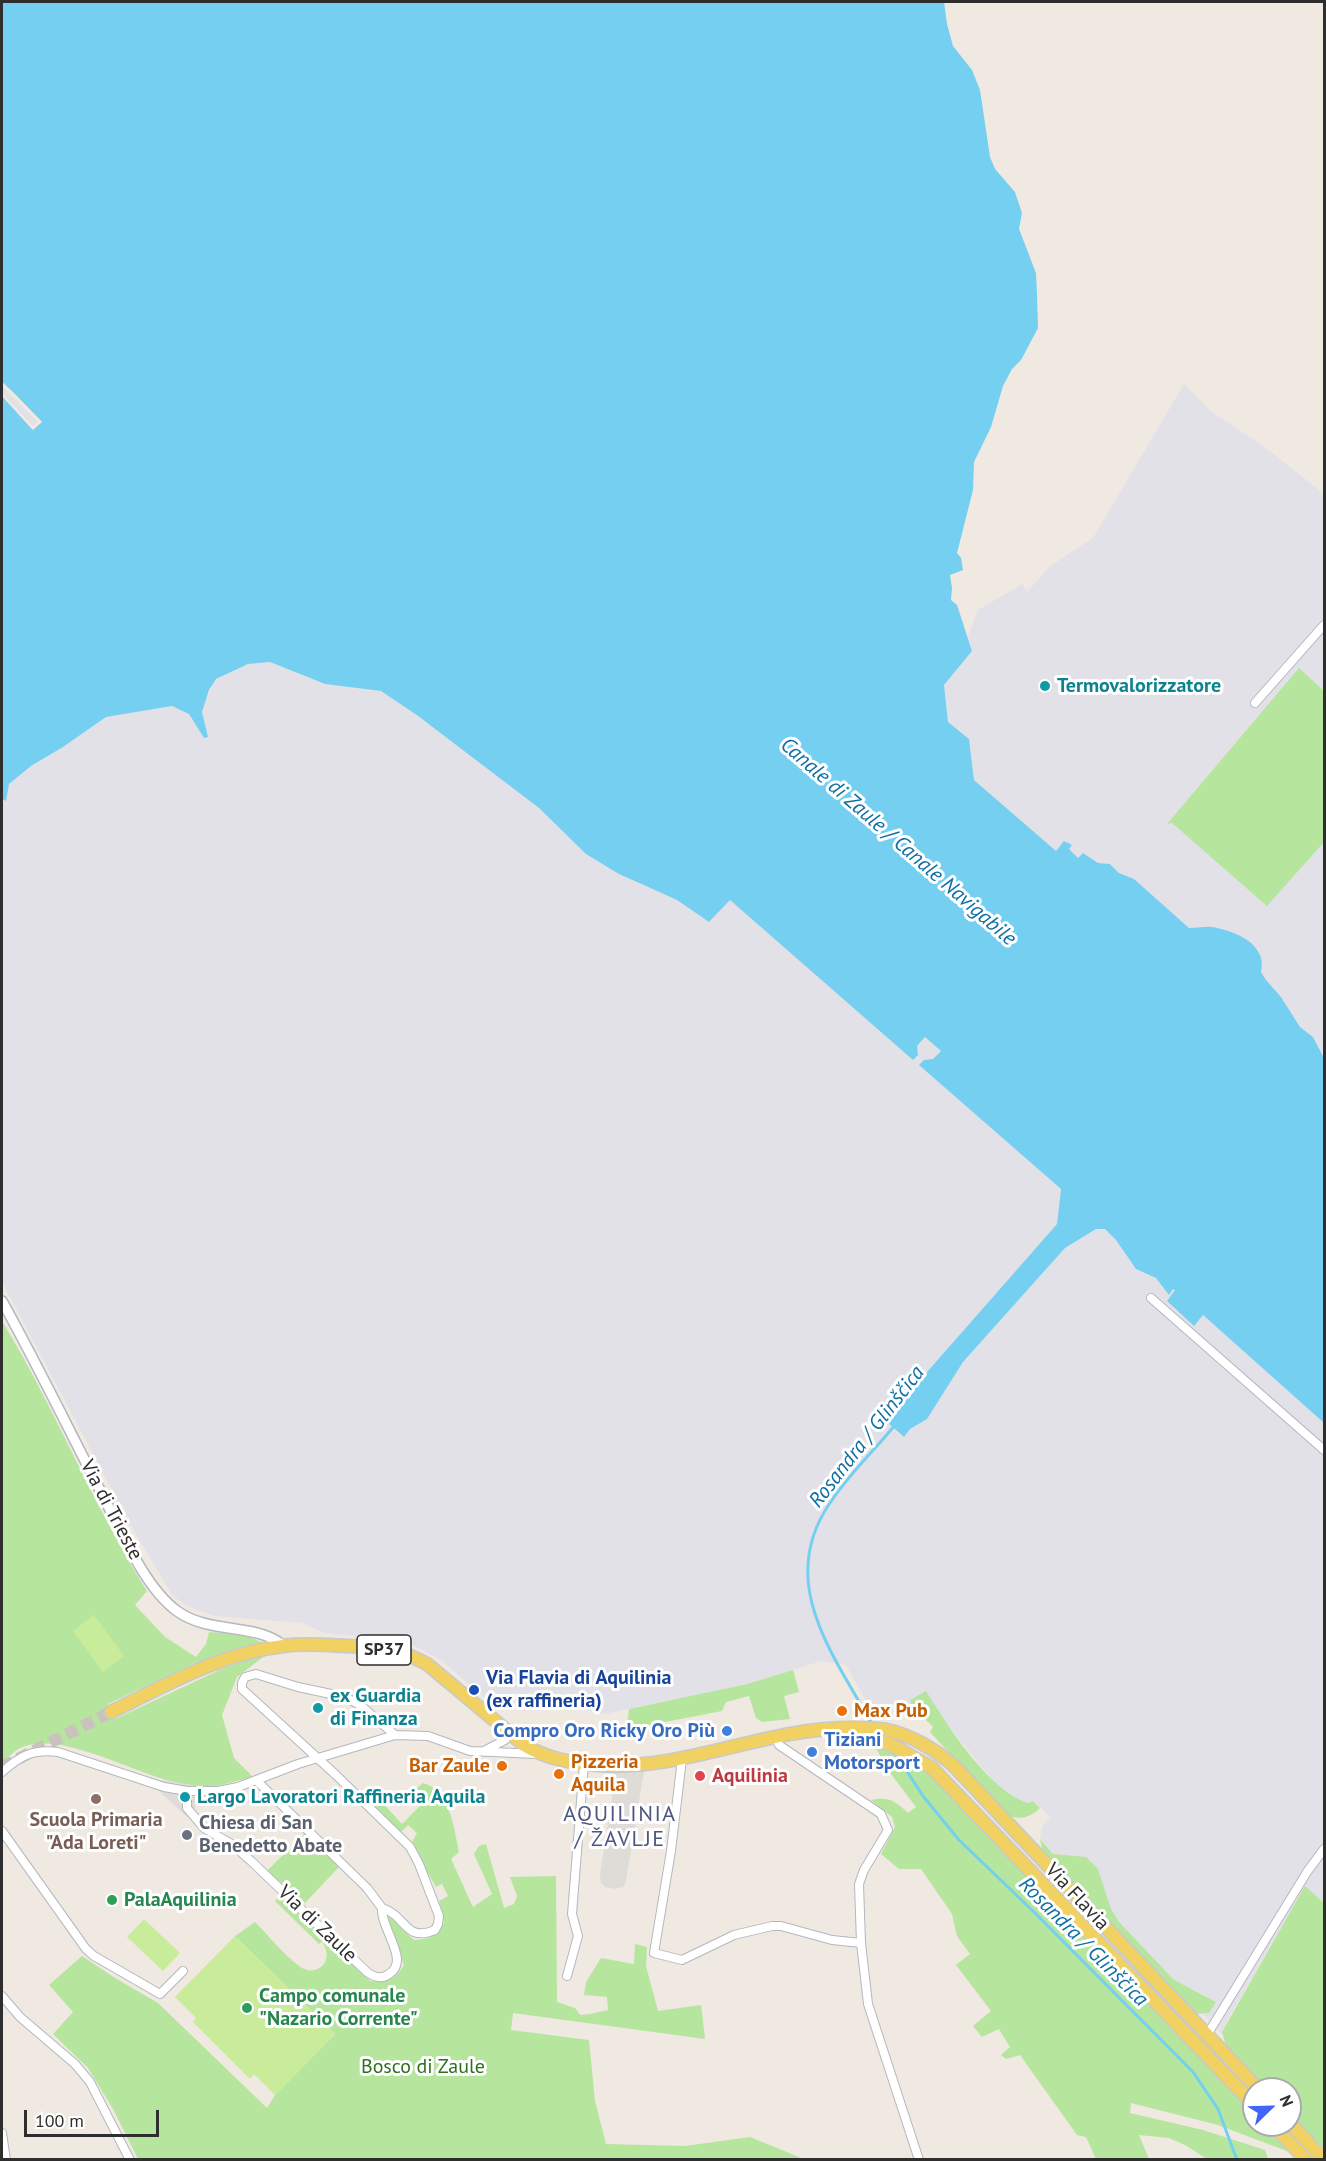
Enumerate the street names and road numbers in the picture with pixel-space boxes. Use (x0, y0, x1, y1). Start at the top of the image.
street label: Via di Trieste (75, 1456, 147, 1564)
road number: SP37 (357, 1635, 411, 1665)
street label: Via Flavia (1040, 1858, 1114, 1936)
street label: Via di Zaule (272, 1880, 362, 1968)

